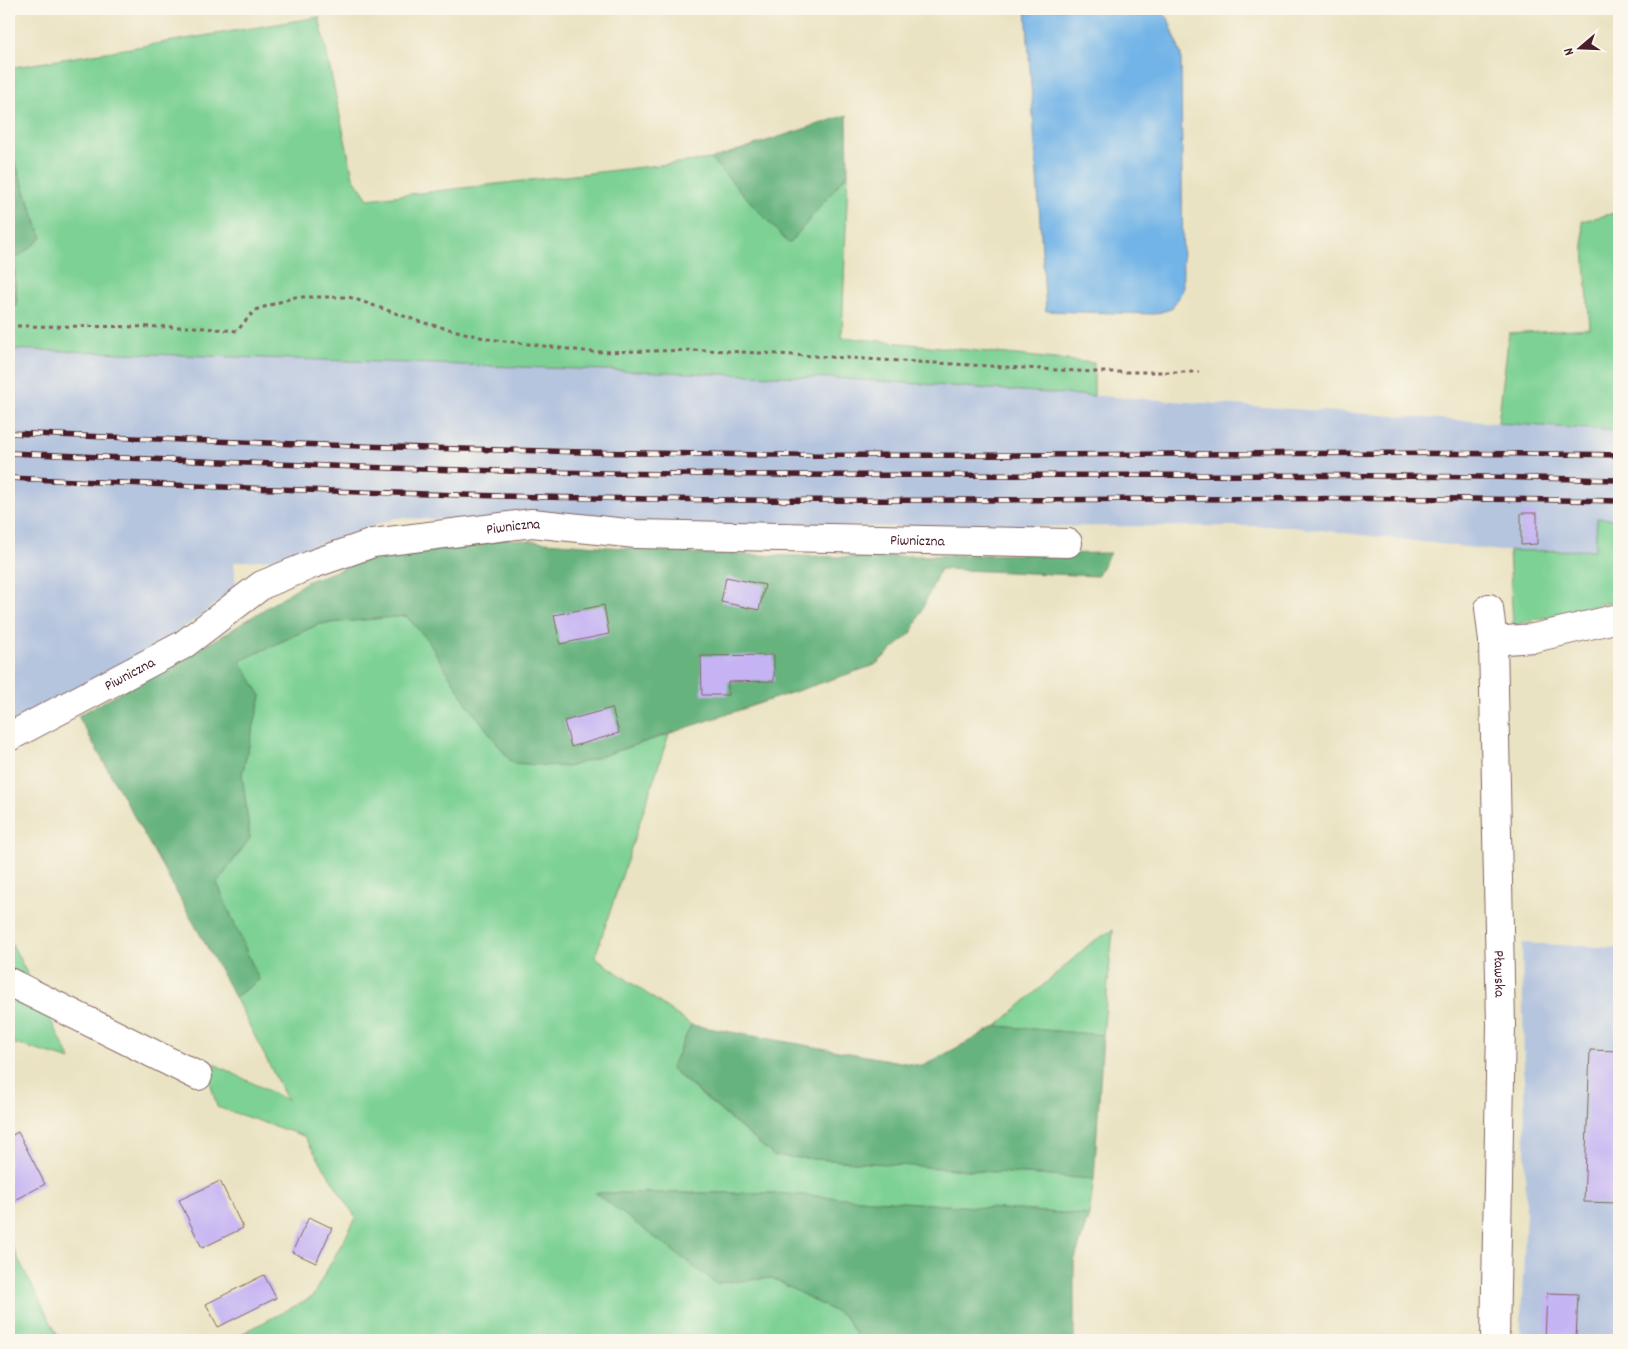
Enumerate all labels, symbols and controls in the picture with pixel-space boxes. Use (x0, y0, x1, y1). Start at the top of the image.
north arrow (1556, 22, 1606, 72)
text: N (1559, 45, 1580, 58)
street label: Piwniczna (485, 514, 542, 542)
street label: Piwniczna (890, 530, 946, 553)
street label: Piwniczna (101, 652, 160, 698)
street label: Pławska (1486, 950, 1509, 998)

